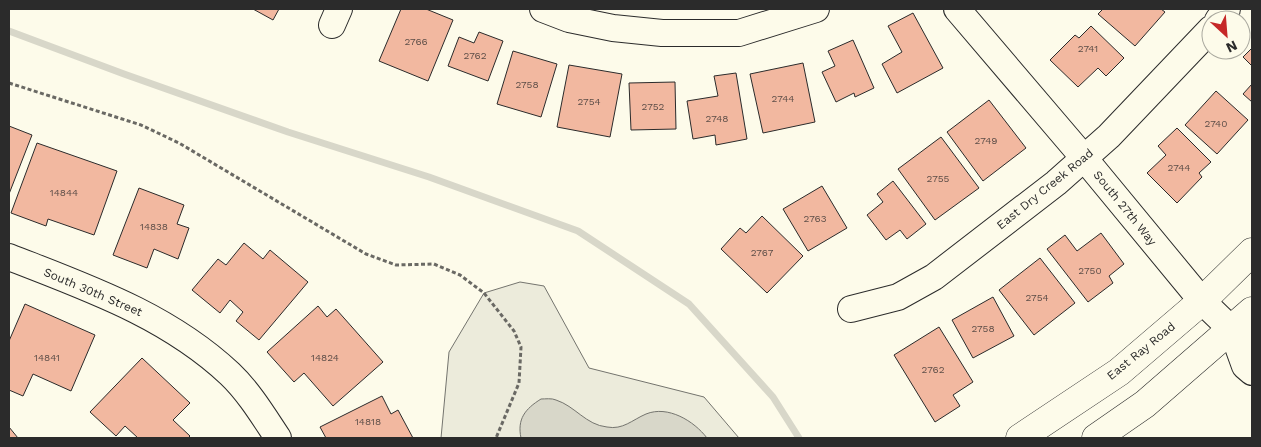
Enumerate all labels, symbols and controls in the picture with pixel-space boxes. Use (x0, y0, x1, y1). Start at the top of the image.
north arrow (1201, 10, 1251, 60)
house number: 2766 (404, 36, 428, 47)
text: N (1224, 37, 1240, 56)
house number: 2741 (1078, 43, 1098, 54)
house number: 2762 (464, 50, 487, 61)
house number: 2758 (515, 79, 539, 90)
house number: 2744 (772, 93, 794, 104)
house number: 2754 (577, 96, 601, 107)
house number: 2752 (642, 101, 665, 112)
house number: 2748 (706, 113, 728, 124)
house number: 2740 (1205, 118, 1227, 129)
house number: 2749 (975, 135, 997, 146)
street label: East Dry Creek Road (994, 146, 1096, 232)
house number: 2744 (1168, 162, 1190, 173)
street label: South 27th Way (1091, 168, 1160, 249)
house number: 2755 (927, 173, 950, 184)
house number: 14844 (50, 187, 78, 198)
house number: 2763 (804, 213, 827, 224)
house number: 14838 (140, 221, 168, 232)
house number: 2767 (751, 247, 774, 258)
street label: South 30th Street (41, 265, 145, 319)
house number: 2750 (1078, 265, 1102, 276)
house number: 2754 (1025, 292, 1049, 303)
street label: East Ray Road (1104, 319, 1178, 383)
house number: 2758 (971, 323, 995, 334)
house number: 14841 (34, 352, 60, 363)
house number: 14824 (311, 352, 339, 363)
house number: 2762 (922, 364, 945, 375)
house number: 14818 (355, 416, 381, 427)

